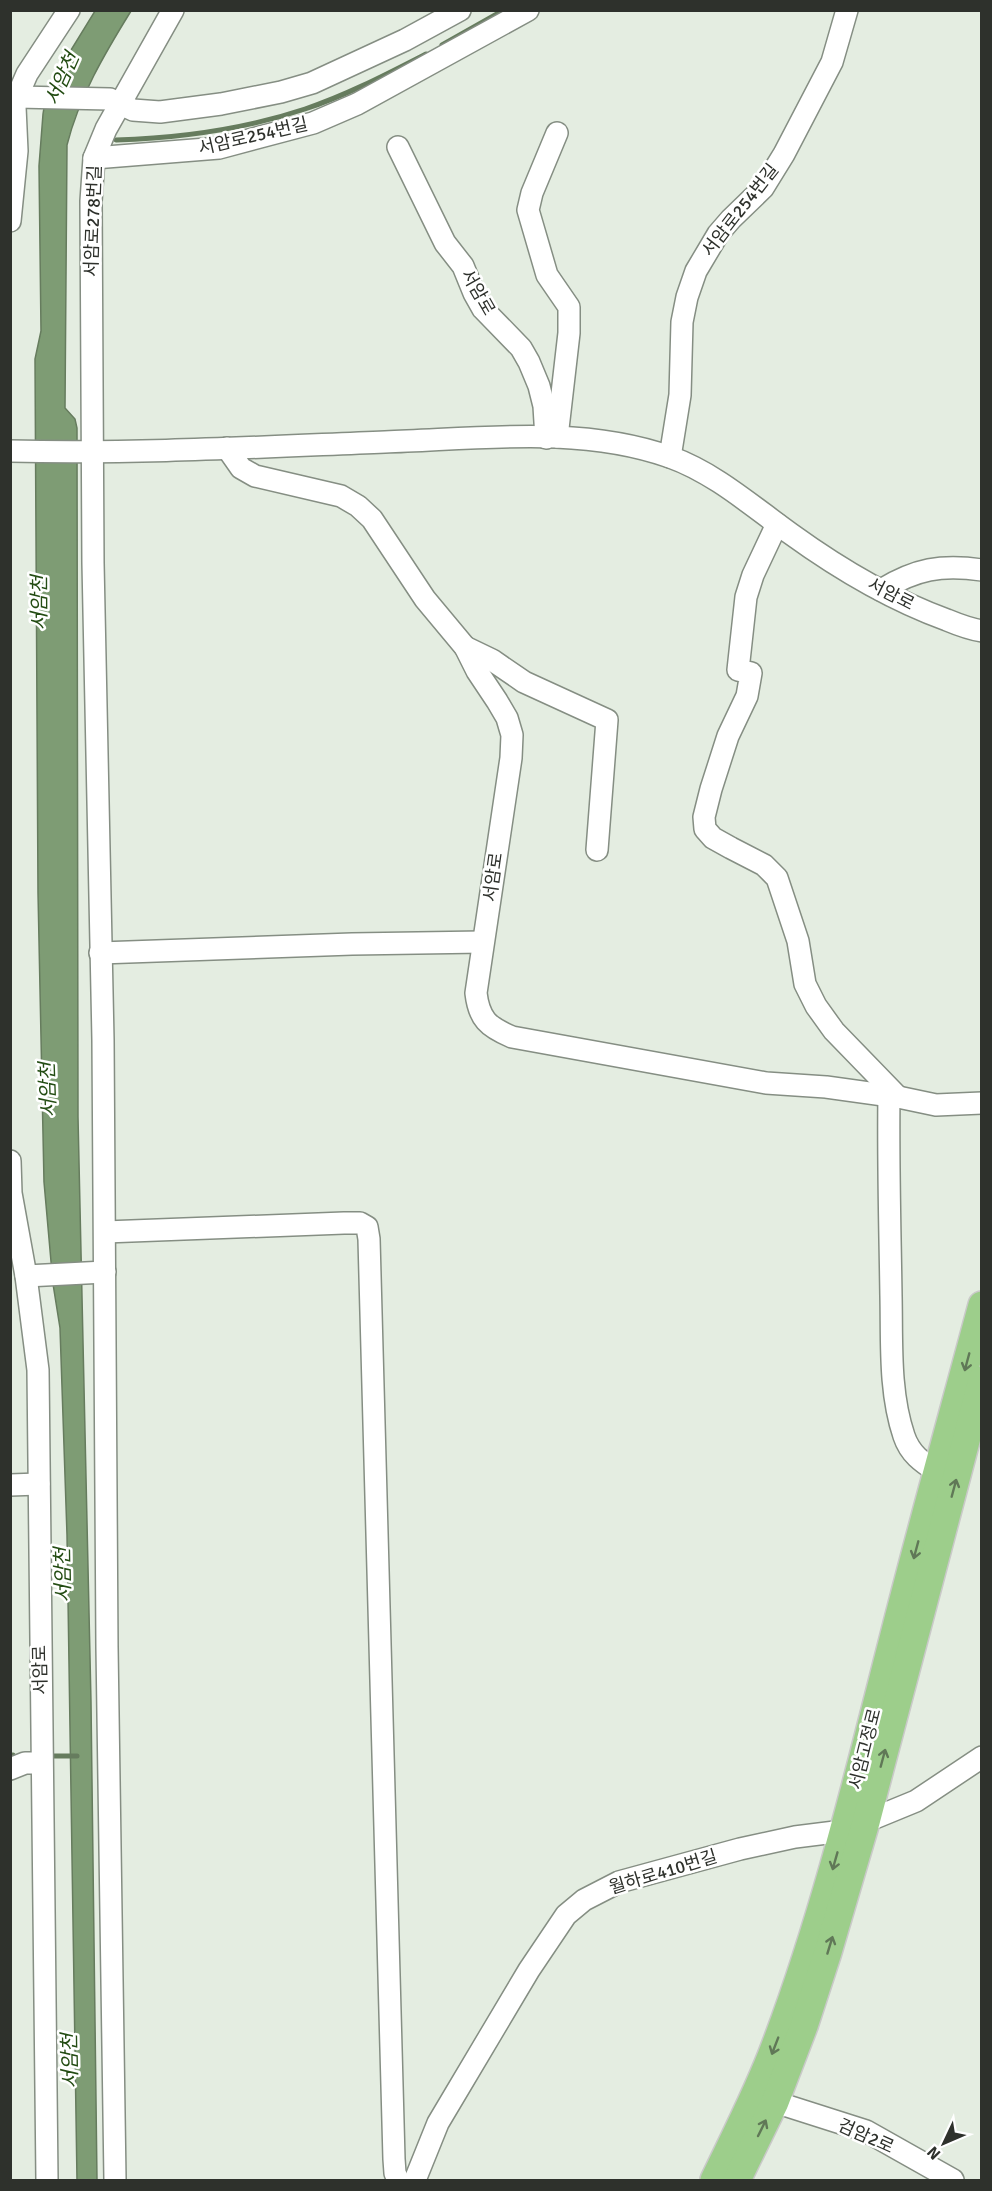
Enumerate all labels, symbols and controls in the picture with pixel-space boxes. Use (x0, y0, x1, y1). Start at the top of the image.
water label: 서암천 (39, 46, 86, 109)
street label: 서암로254번길 (196, 113, 310, 159)
street label: 서암로254번길 (697, 159, 783, 261)
street label: 서암로278번길 (80, 165, 106, 277)
street label: 서암로 (456, 265, 500, 319)
water label: 서암천 (27, 573, 52, 631)
street label: 서암로 (864, 573, 918, 615)
street label: 서암로 (479, 851, 507, 903)
water label: 서암천 (34, 1059, 61, 1118)
one-way arrow (960, 1352, 972, 1371)
one-way arrow (948, 1478, 960, 1497)
one-way arrow (910, 1540, 921, 1559)
water label: 서암천 (50, 1545, 76, 1603)
street label: 서암로 (29, 1645, 51, 1695)
street label: 서암고정로 (844, 1706, 886, 1792)
one-way arrow (878, 1748, 889, 1767)
street label: 월하로410번길 (606, 1845, 720, 1899)
one-way arrow (829, 1851, 840, 1870)
one-way arrow (825, 1936, 836, 1955)
water label: 서암천 (57, 2031, 83, 2089)
one-way arrow (768, 2036, 779, 2055)
north arrow (914, 2113, 974, 2173)
street label: 검암2로 (834, 2114, 898, 2158)
one-way arrow (757, 2119, 768, 2137)
text: N (923, 2142, 945, 2164)

